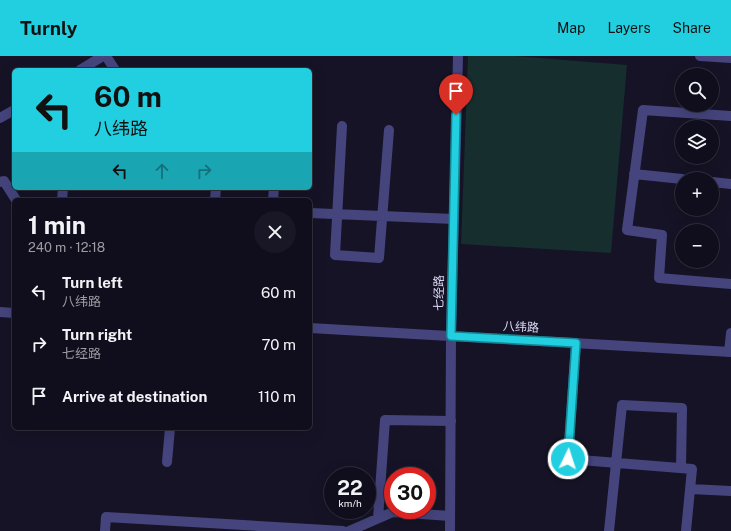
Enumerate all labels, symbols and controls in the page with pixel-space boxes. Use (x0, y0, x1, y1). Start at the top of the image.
text: Turnly (20, 17, 77, 39)
text: Map (557, 20, 585, 36)
text: Layers (607, 20, 651, 36)
text: Share (673, 20, 711, 36)
map controls (675, 68, 719, 268)
button: search (675, 68, 719, 112)
pin (439, 74, 473, 115)
text: 60 m (94, 80, 162, 113)
icon: arrive (445, 80, 467, 102)
icon: left (28, 84, 80, 136)
text: 八纬路 (94, 118, 148, 139)
button: layers (675, 120, 719, 164)
icon: left (109, 160, 131, 182)
icon: ahead (151, 160, 173, 182)
icon: right (193, 160, 215, 182)
button: + (675, 172, 719, 216)
text: 1 min (28, 211, 86, 239)
button: close (254, 211, 296, 253)
button: − (675, 224, 719, 268)
text: 240 m · 12:18 (28, 240, 105, 255)
text: Turn left (62, 274, 123, 291)
street label: 七经路 (432, 275, 446, 311)
icon: left (28, 281, 50, 303)
text: 60 m (261, 284, 296, 301)
text: 八纬路 (62, 294, 101, 309)
street label: 八纬路 (503, 319, 539, 335)
text: Turn right (62, 326, 132, 343)
icon: right (28, 333, 50, 355)
text: 70 m (261, 336, 296, 353)
text: 七经路 (62, 346, 101, 361)
icon: arrive (28, 385, 50, 407)
text: Arrive at destination (62, 388, 207, 405)
text: 110 m (258, 388, 296, 405)
position arrow (547, 438, 589, 480)
speed limit sign: 30 (384, 467, 436, 519)
text: 22 (337, 476, 363, 500)
text: km/h (338, 497, 362, 509)

